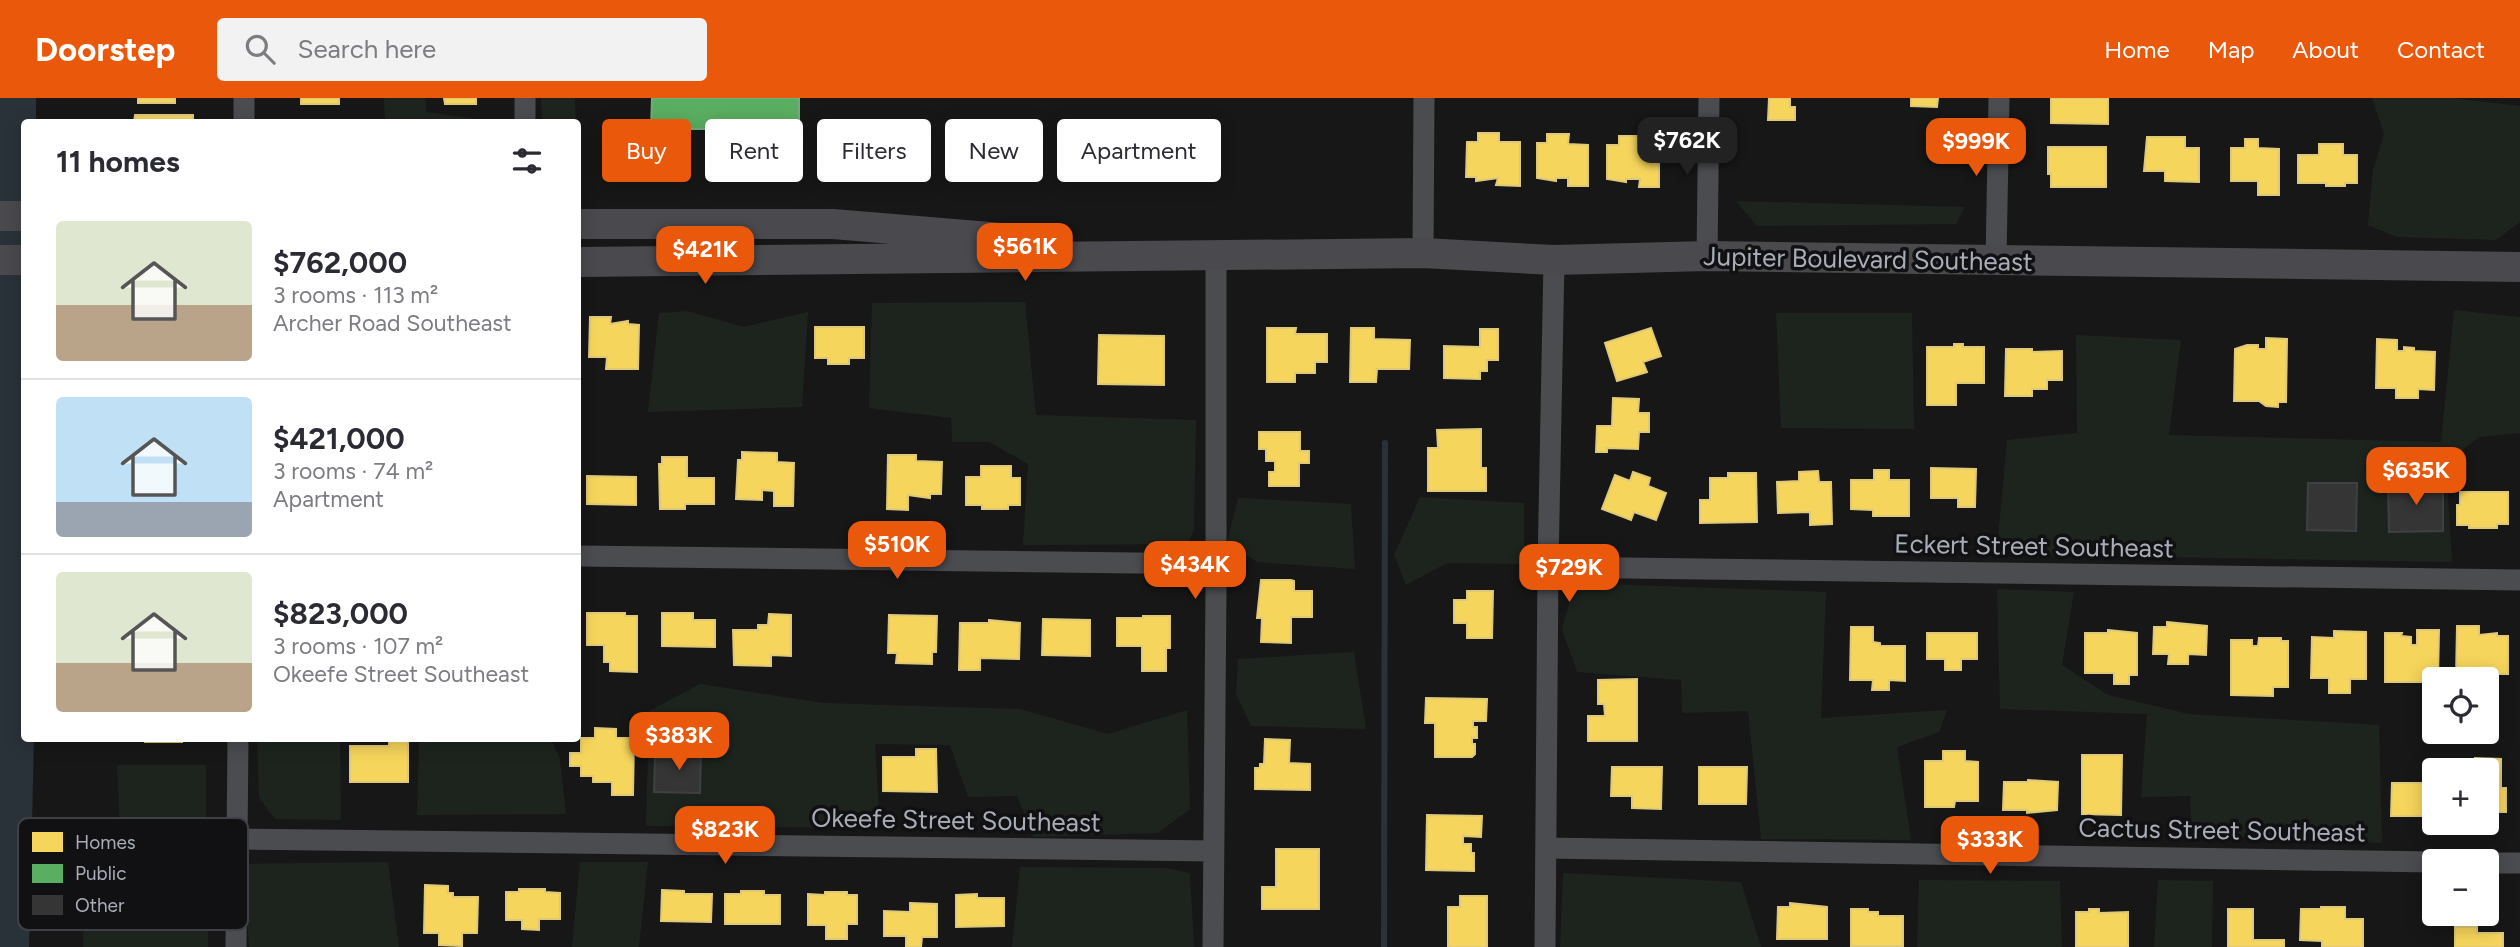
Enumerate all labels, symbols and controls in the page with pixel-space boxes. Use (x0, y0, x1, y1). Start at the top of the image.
search box (217, 18, 707, 81)
text: Doorstep (35, 30, 175, 69)
icon: search (241, 30, 279, 68)
text: Search here (297, 33, 436, 65)
text: Home (2104, 35, 2170, 64)
text: Map (2208, 35, 2254, 64)
text: About (2292, 35, 2359, 64)
text: Contact (2397, 35, 2485, 64)
pin: $762K (1638, 118, 1736, 177)
pin: $999K (1927, 118, 2025, 178)
chip: Buy (602, 119, 691, 182)
chip: Rent (705, 119, 803, 182)
chip: Filters (817, 119, 931, 182)
chip: New (945, 119, 1043, 182)
chip: Apartment (1057, 119, 1221, 182)
text: $762K (1653, 126, 1721, 154)
text: $999K (1942, 127, 2010, 155)
icon: filters (508, 142, 546, 180)
text: 11 homes (56, 143, 180, 180)
pin: $561K (976, 223, 1074, 283)
pin: $421K (656, 226, 754, 286)
text: $561K (993, 232, 1057, 260)
text: $421K (672, 235, 738, 263)
street label: Jupiter Boulevard Southeast (1703, 240, 2033, 278)
text: $762,000 (273, 244, 407, 281)
icon: home (112, 249, 196, 333)
text: 3 rooms · 113 m² (273, 281, 438, 309)
text: Archer Road Southeast (273, 309, 512, 337)
text: $421,000 (273, 420, 405, 457)
icon: home (112, 425, 196, 509)
pin: $635K (2367, 448, 2465, 507)
text: $635K (2382, 456, 2450, 484)
text: 3 rooms · 74 m² (273, 457, 433, 485)
text: Apartment (273, 485, 384, 513)
pin: $510K (848, 522, 946, 581)
street label: Eckert Street Southeast (1894, 528, 2174, 564)
text: $510K (864, 530, 930, 558)
pin: $434K (1146, 542, 1244, 601)
pin: $729K (1520, 545, 1618, 604)
text: $434K (1160, 550, 1230, 578)
text: $729K (1535, 553, 1603, 581)
text: $823,000 (273, 595, 408, 632)
icon: home (112, 600, 196, 684)
text: 3 rooms · 107 m² (273, 632, 443, 660)
text: Okeefe Street Southeast (273, 660, 529, 688)
map controls (2422, 667, 2499, 926)
button: locate (2422, 667, 2499, 744)
pin: $383K (630, 712, 728, 772)
text: $383K (645, 721, 713, 749)
button: + (2422, 758, 2499, 835)
street label: Okeefe Street Southeast (811, 801, 1101, 839)
pin: $823K (676, 806, 774, 866)
street label: Cactus Street Southeast (2078, 811, 2366, 849)
text: $823K (691, 815, 759, 843)
pin: $333K (1941, 816, 2039, 876)
legend (18, 818, 248, 930)
text: $333K (1957, 825, 2023, 853)
text: Homes (75, 831, 136, 854)
button: − (2422, 849, 2499, 926)
text: Public (75, 862, 127, 885)
text: Other (75, 894, 125, 917)

